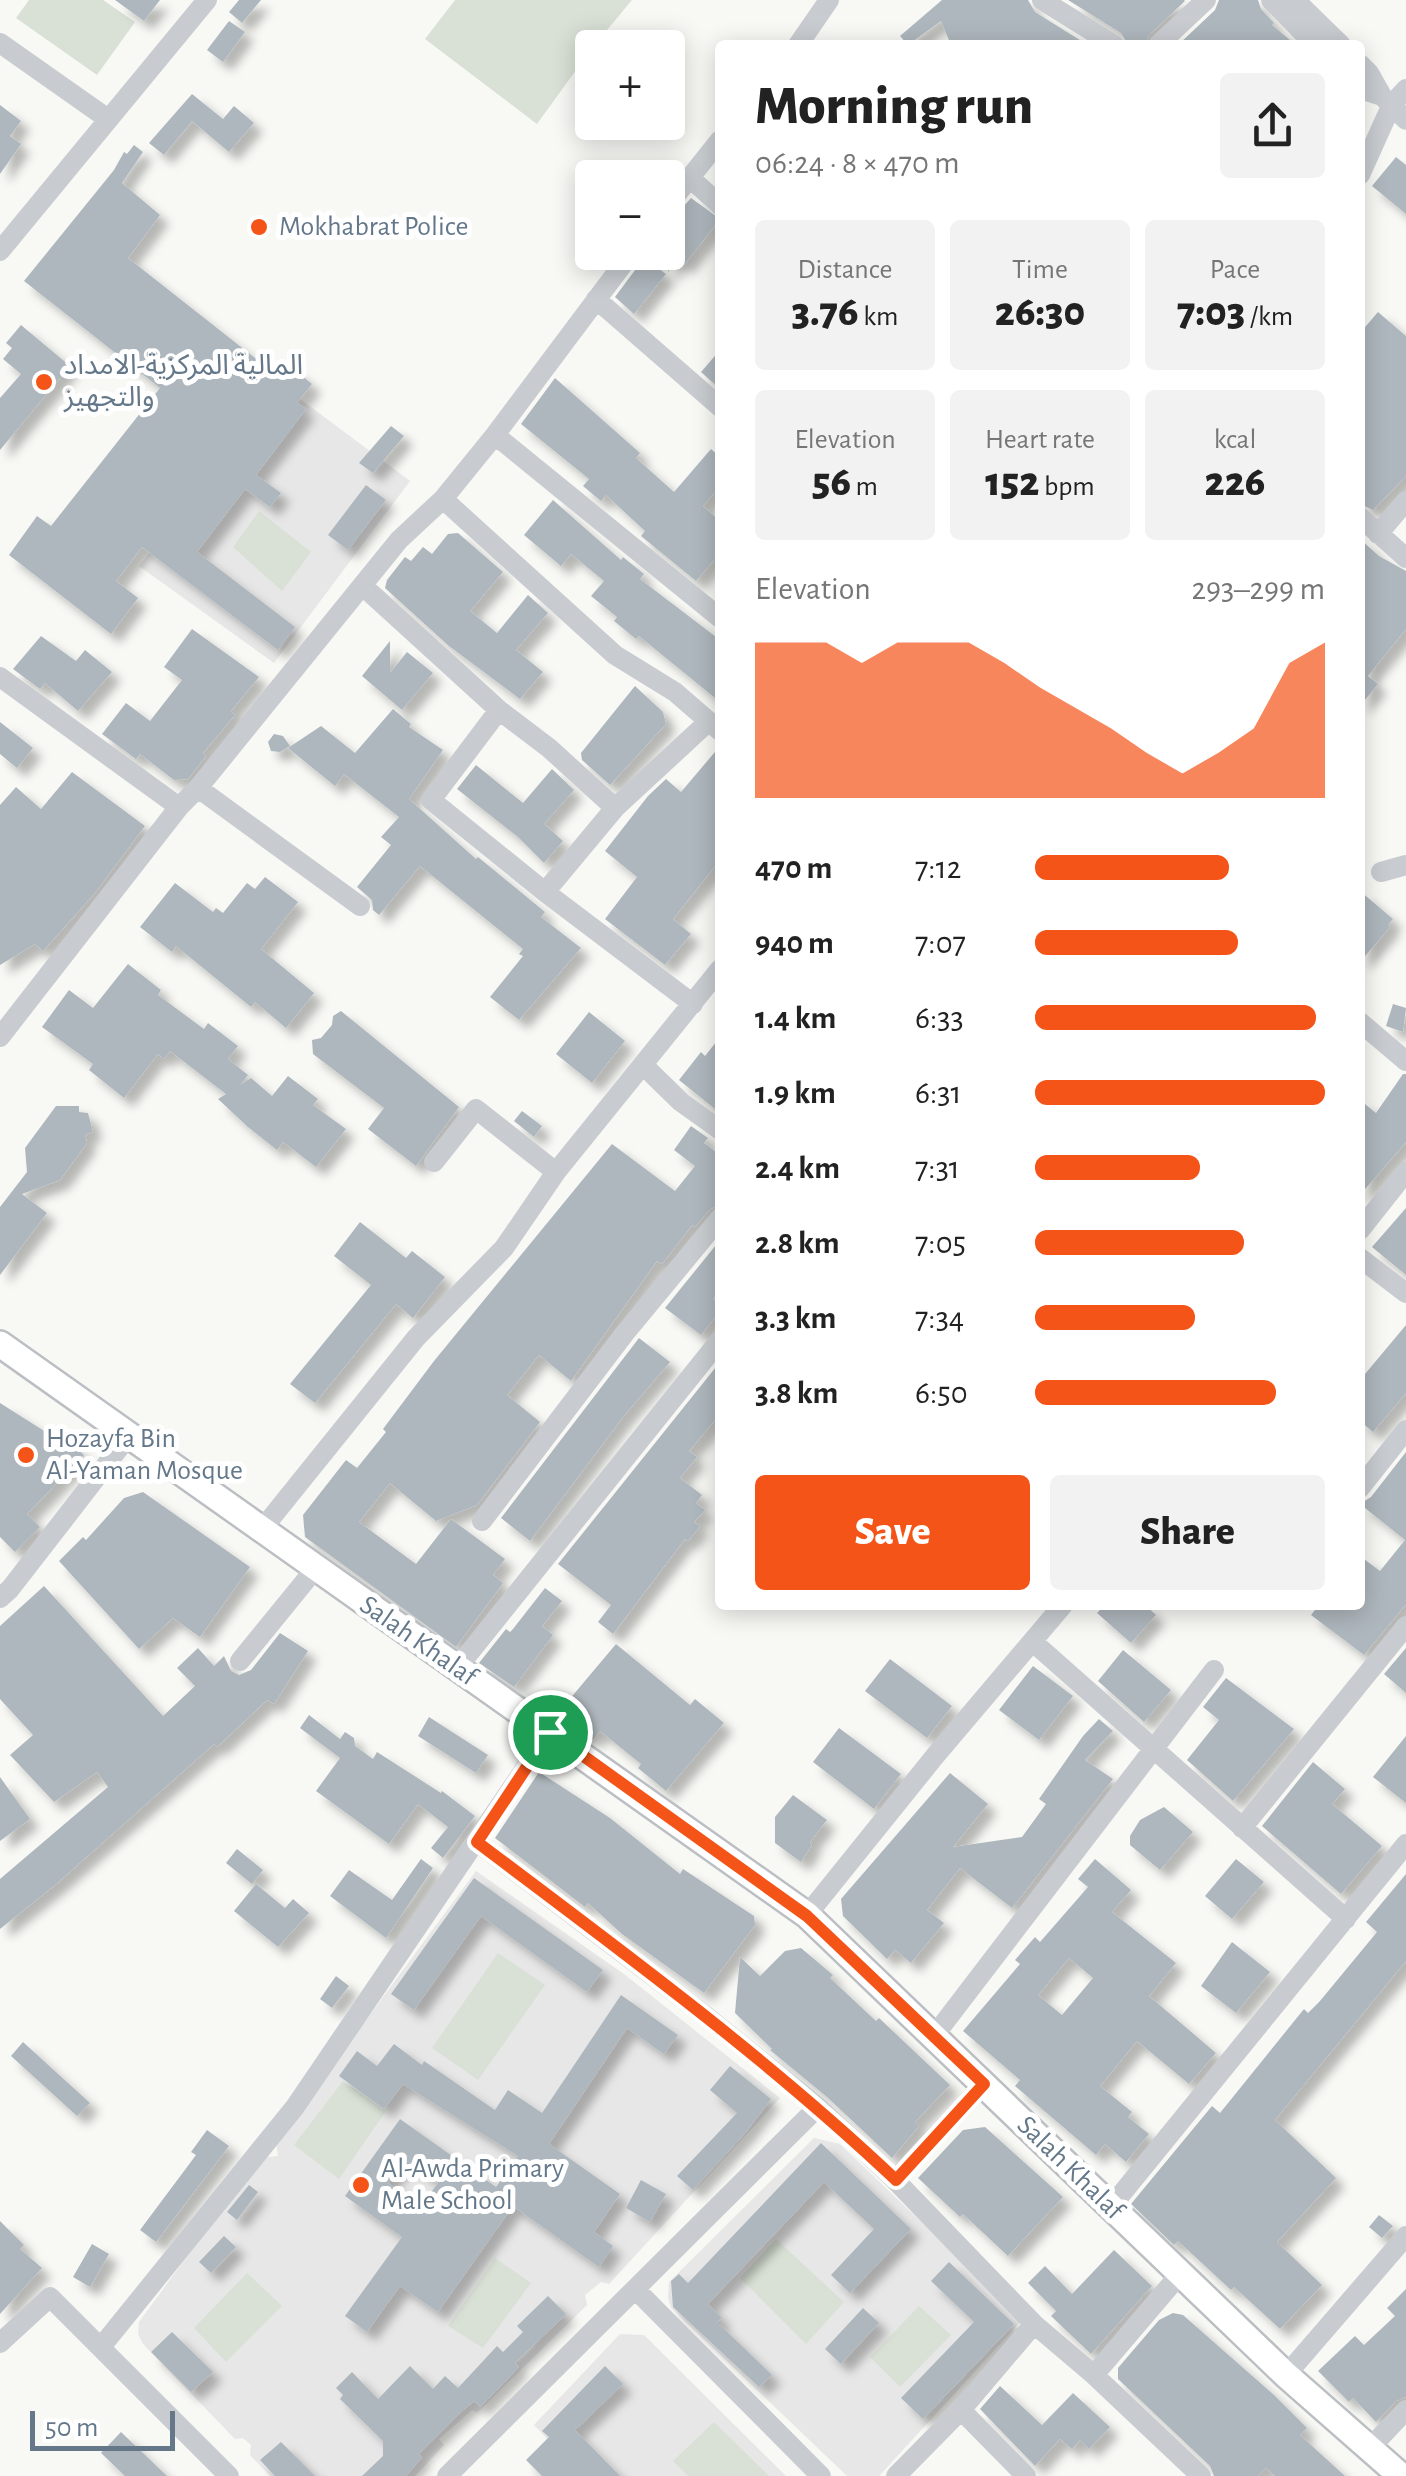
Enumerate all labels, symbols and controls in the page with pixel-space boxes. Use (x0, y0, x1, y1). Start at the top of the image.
map controls (575, 30, 685, 270)
button: + (575, 30, 685, 140)
button: share (1220, 73, 1325, 178)
text: Morning run (755, 79, 1033, 134)
text: 06:24 · 8 × 470 m (755, 147, 960, 179)
button: − (575, 160, 685, 270)
place label: Mokhabrat Police (279, 213, 468, 241)
marker: Mokhabrat Police (248, 216, 270, 238)
text: Distance (798, 256, 892, 284)
text: Time (1012, 256, 1068, 284)
text: Pace (1210, 256, 1260, 284)
text: 3.76 (792, 291, 859, 333)
text: 26:30 (995, 291, 1085, 333)
text: 7:03 (1177, 291, 1245, 333)
text: km (859, 303, 898, 331)
text: /km (1245, 303, 1293, 331)
place label: المالية المركزية-الامداد والتجهيز (63, 352, 303, 413)
marker: المالية المركزية-الامداد والتجهيز (33, 371, 55, 393)
text: Elevation (794, 426, 896, 454)
text: Heart rate (985, 426, 1095, 454)
text: kcal (1214, 426, 1256, 454)
text: 56 (812, 461, 851, 503)
text: 152 (985, 461, 1039, 503)
text: 226 (1205, 461, 1265, 503)
text: m (851, 473, 878, 501)
text: bpm (1039, 473, 1095, 501)
text: Elevation (755, 573, 871, 605)
text: 293–299 m (1191, 573, 1325, 605)
text: 470 m (755, 852, 832, 884)
text: 7:12 (915, 852, 961, 884)
text: 940 m (755, 927, 834, 959)
text: 7:07 (915, 927, 966, 959)
text: 1.4 km (755, 1002, 836, 1034)
text: 6:33 (915, 1002, 964, 1034)
text: 1.9 km (755, 1077, 836, 1109)
text: 6:31 (915, 1077, 962, 1109)
text: 2.4 km (755, 1152, 840, 1184)
text: 7:31 (915, 1152, 960, 1184)
text: 2.8 km (755, 1227, 840, 1259)
text: 7:05 (915, 1227, 966, 1259)
text: 3.3 km (755, 1302, 836, 1334)
text: 7:34 (915, 1302, 964, 1334)
text: 3.8 km (755, 1377, 838, 1409)
text: 6:50 (915, 1377, 968, 1409)
place label: Hozayfa Bin Al-Yaman Mosque (46, 1425, 243, 1485)
marker: Hozayfa Bin Al-Yaman Mosque (15, 1444, 37, 1466)
button: Save (755, 1475, 1030, 1590)
button: Share (1050, 1475, 1325, 1590)
street label: Salah Khalaf (354, 1591, 483, 1692)
pin (508, 1690, 593, 1775)
icon: arrive (523, 1705, 578, 1760)
street label: Salah Khalaf (1012, 2111, 1130, 2226)
place label: Al-Awda Primary Male School (381, 2155, 564, 2215)
marker: Al-Awda Primary Male School (350, 2174, 372, 2196)
scale bar (30, 2406, 175, 2450)
text: 50 m (45, 2414, 99, 2442)

